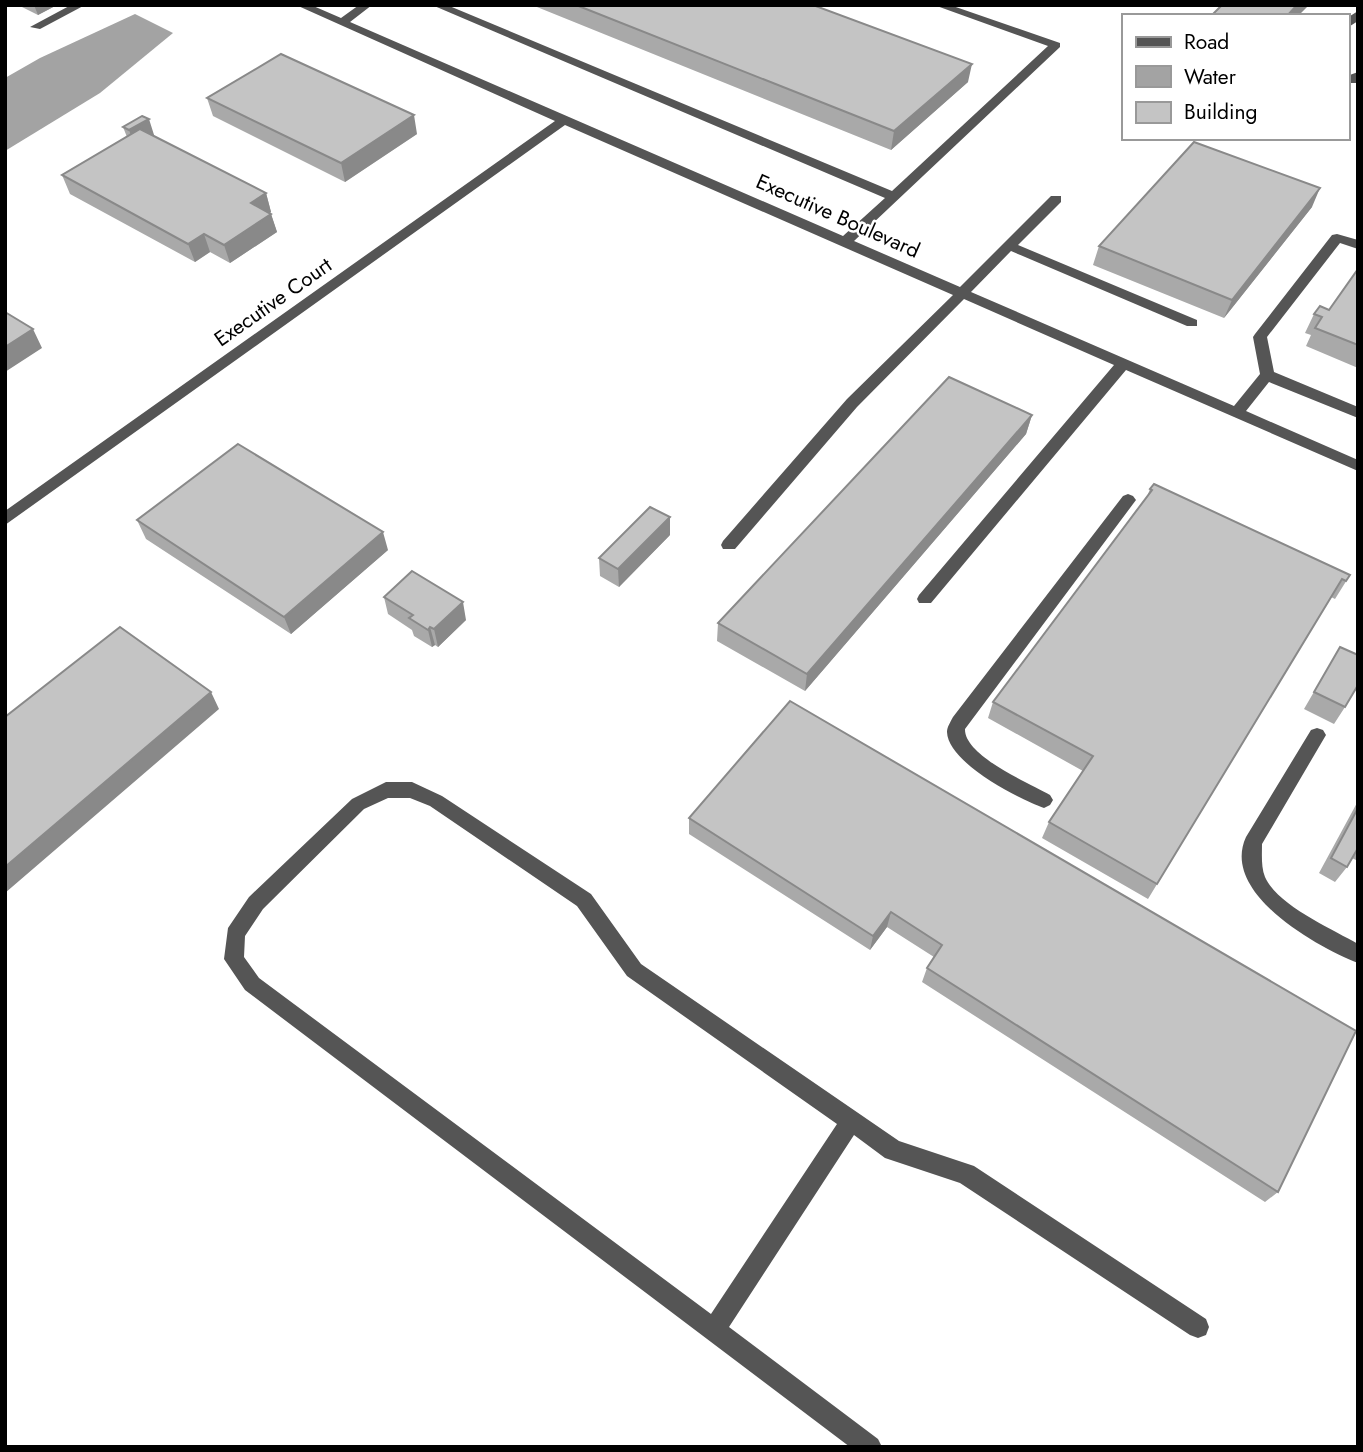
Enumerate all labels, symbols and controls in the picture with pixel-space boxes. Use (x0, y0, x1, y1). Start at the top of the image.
legend (1122, 14, 1349, 140)
text: Road (1184, 27, 1229, 57)
text: Water (1184, 62, 1237, 92)
text: Building (1184, 97, 1257, 127)
street label: Executive Boulevard (751, 166, 925, 266)
street label: Executive Court (208, 250, 338, 354)

